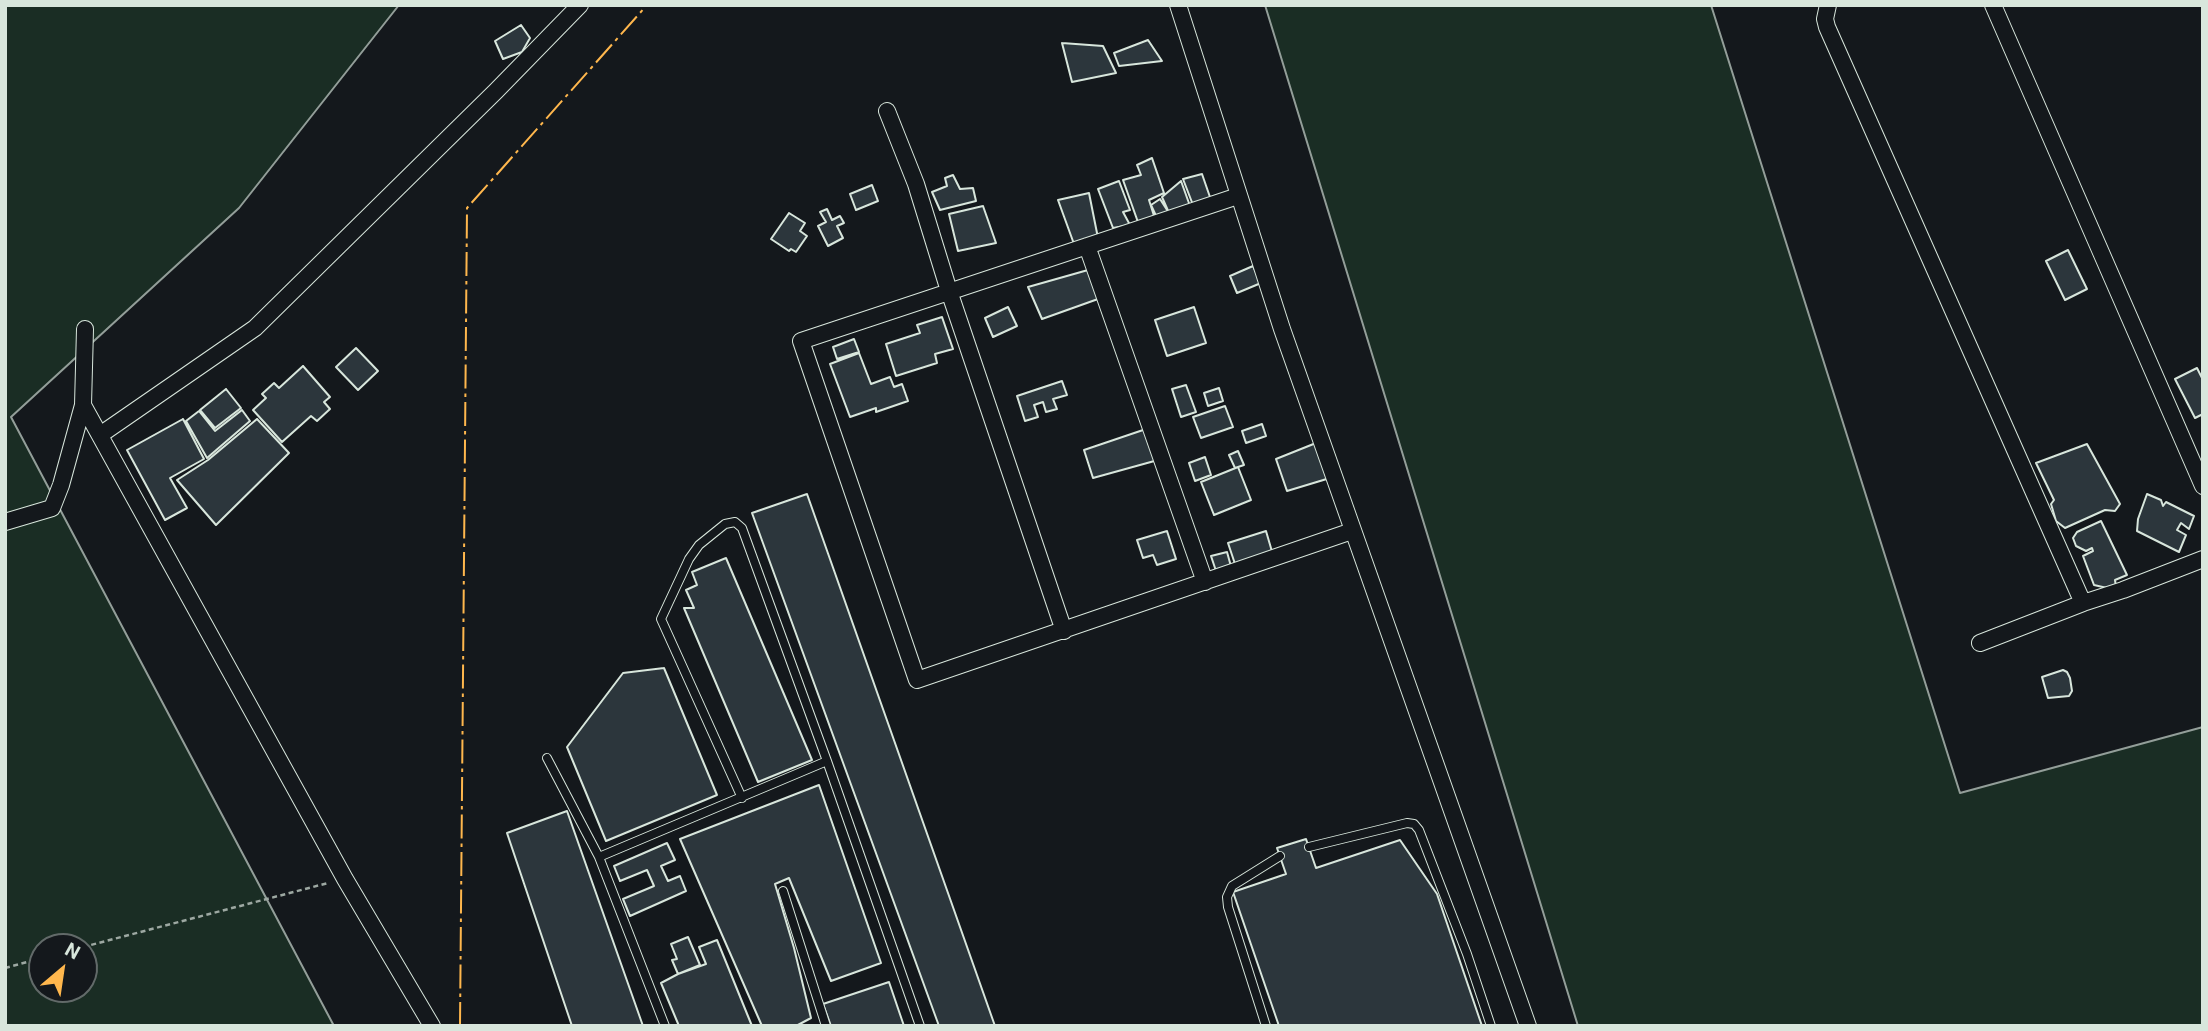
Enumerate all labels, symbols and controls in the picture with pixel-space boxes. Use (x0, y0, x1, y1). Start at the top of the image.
north arrow (28, 933, 98, 1003)
text: N (61, 938, 84, 964)

